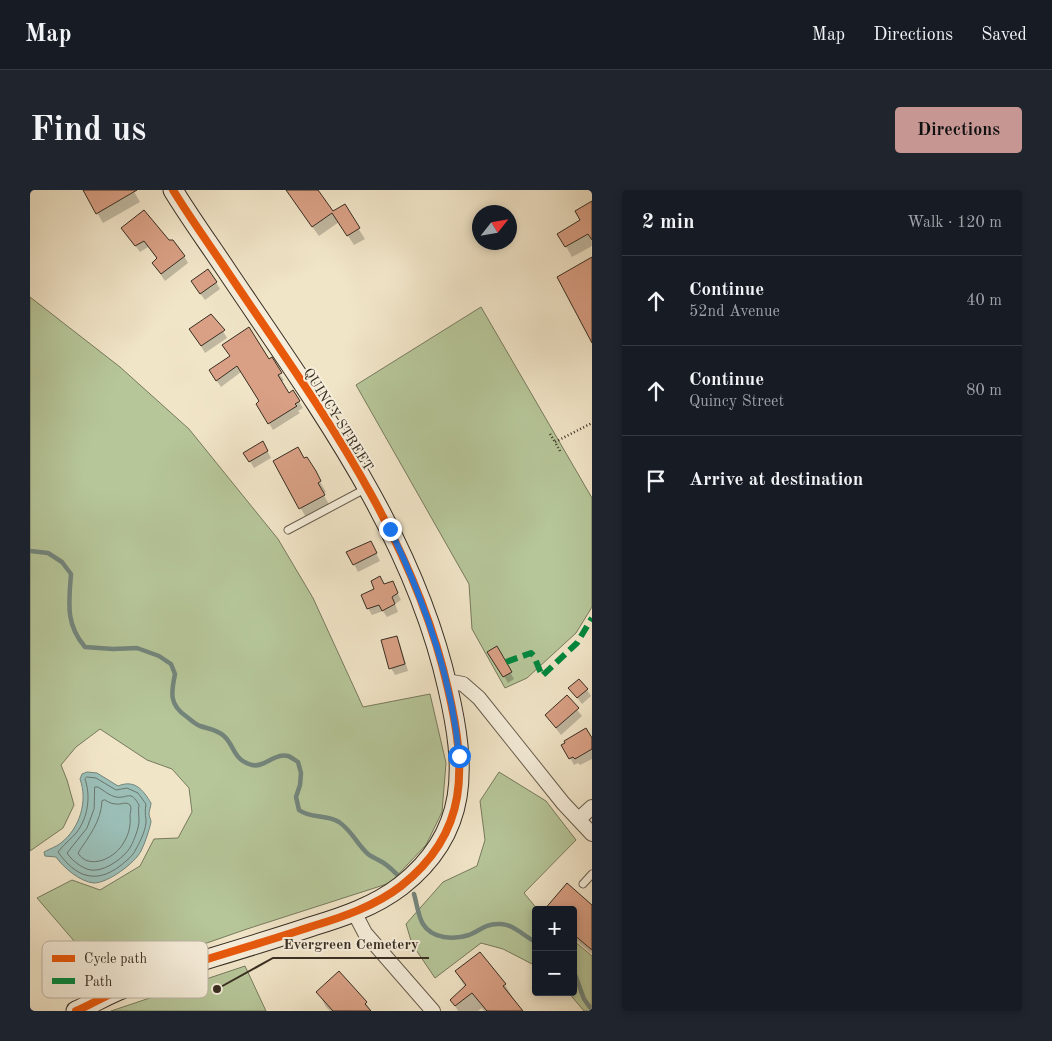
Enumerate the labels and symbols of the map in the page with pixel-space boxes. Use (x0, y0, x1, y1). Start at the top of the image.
north arrow (472, 205, 517, 250)
street label: QUINCY STREET (301, 366, 375, 473)
route end (379, 518, 402, 541)
route start (448, 745, 471, 768)
callout: Evergreen Cemetery (273, 928, 429, 958)
text: Evergreen Cemetery (283, 938, 419, 953)
legend (42, 941, 208, 998)
text: Cycle path (84, 952, 147, 966)
text: Path (84, 975, 113, 989)

